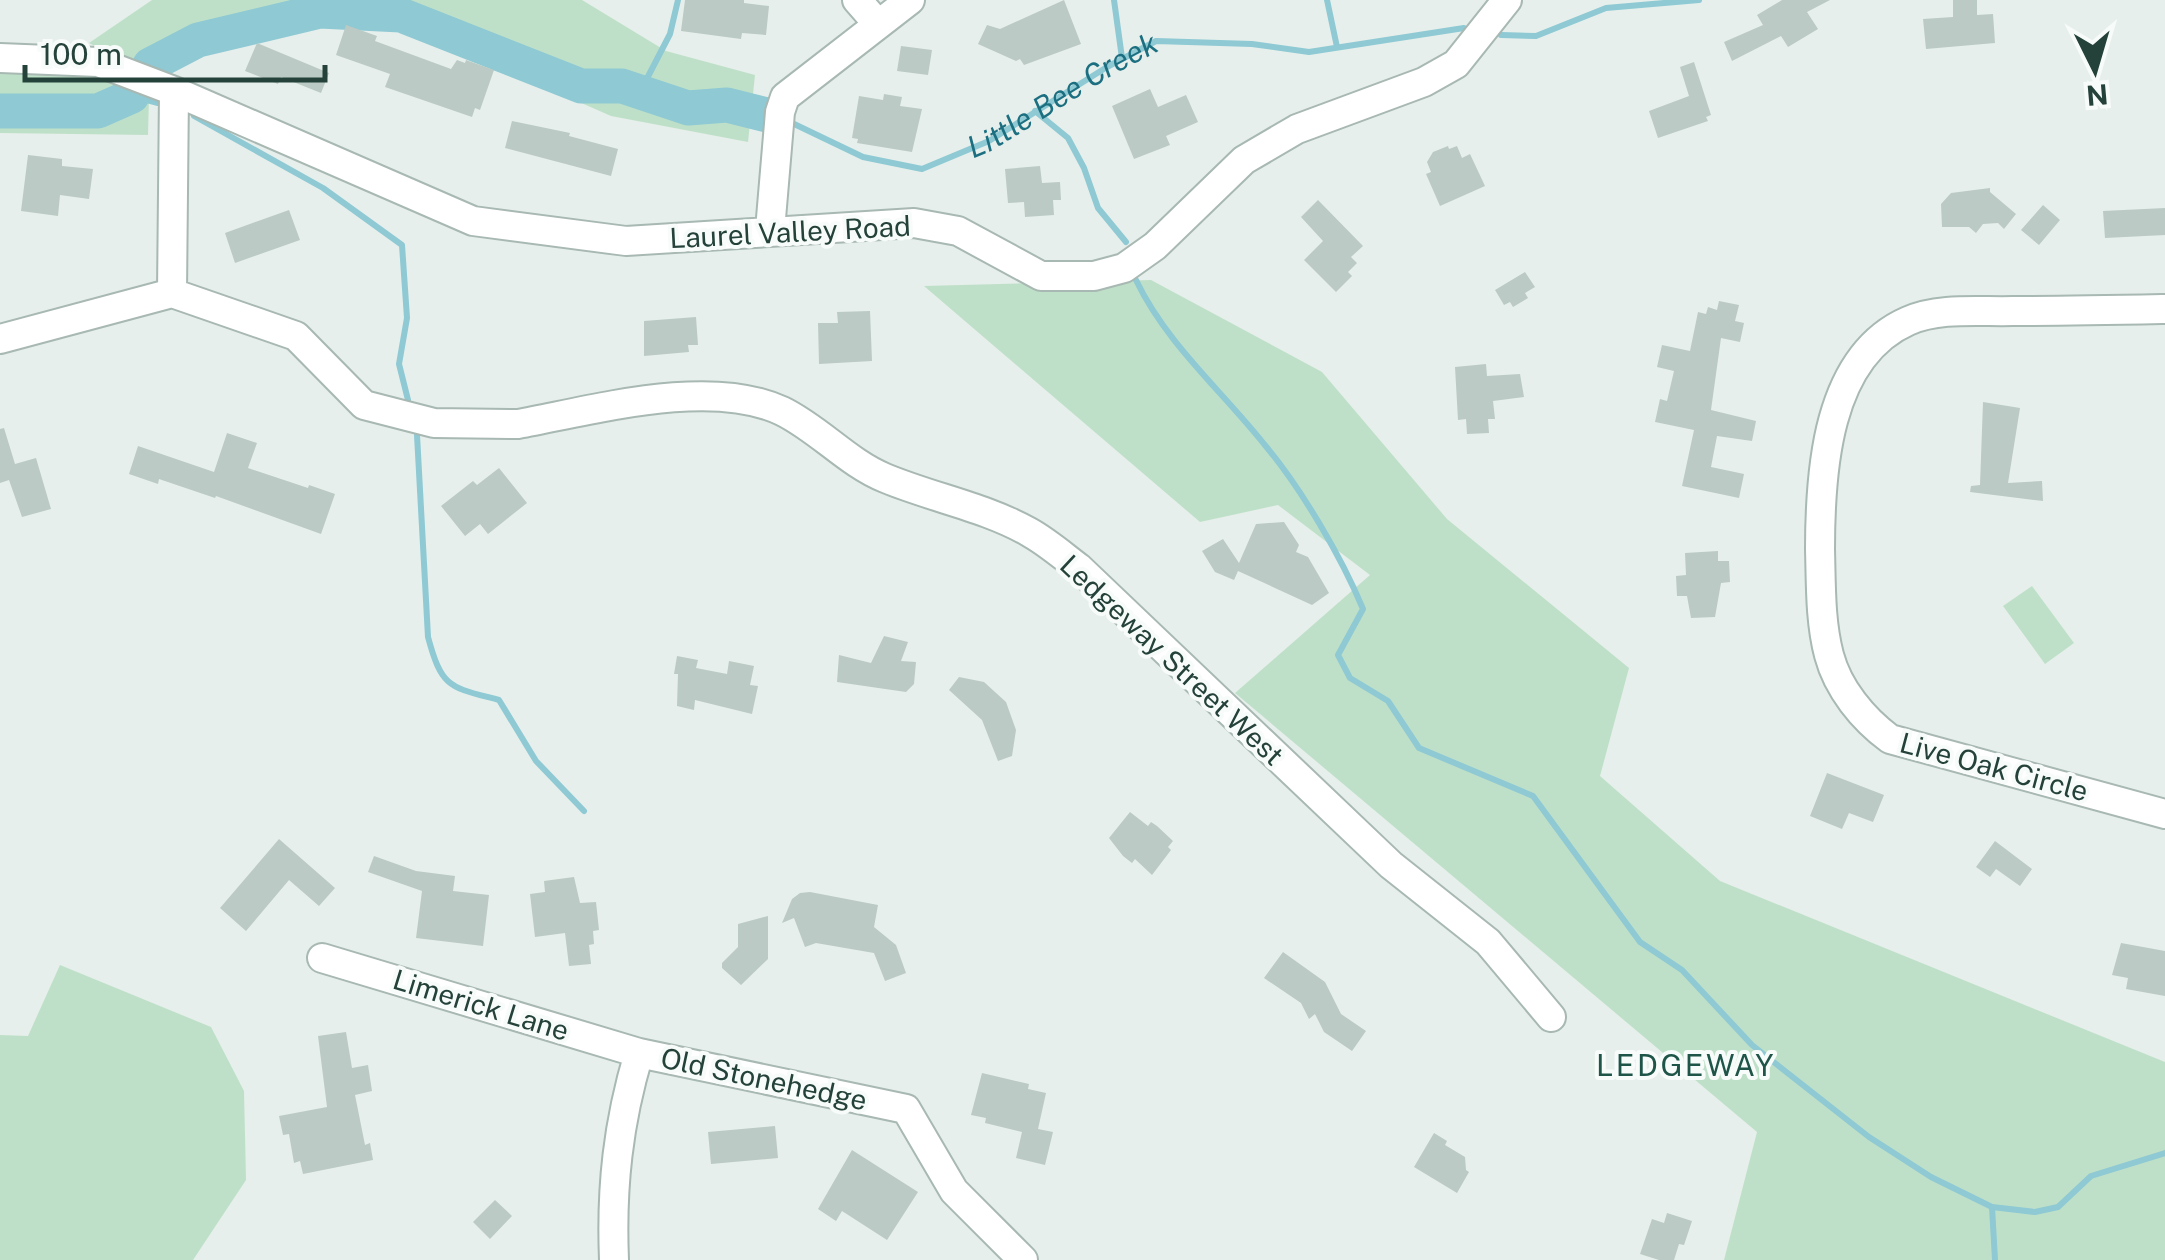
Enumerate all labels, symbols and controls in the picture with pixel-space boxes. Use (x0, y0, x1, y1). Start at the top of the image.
scale bar (25, 20, 325, 82)
north arrow (2045, 20, 2145, 120)
water label: Little Bee Creek (962, 24, 1164, 165)
text: 100 m (40, 36, 122, 72)
text: N (2085, 78, 2110, 113)
street label: Laurel Valley Road (669, 209, 911, 254)
street label: Ledgeway Street West (1054, 548, 1291, 772)
street label: Live Oak Circle (1896, 726, 2092, 807)
street label: Limerick Lane (389, 962, 573, 1047)
street label: Old Stonehedge (658, 1041, 870, 1116)
district label: LEDGEWAY (1596, 1047, 1776, 1083)

